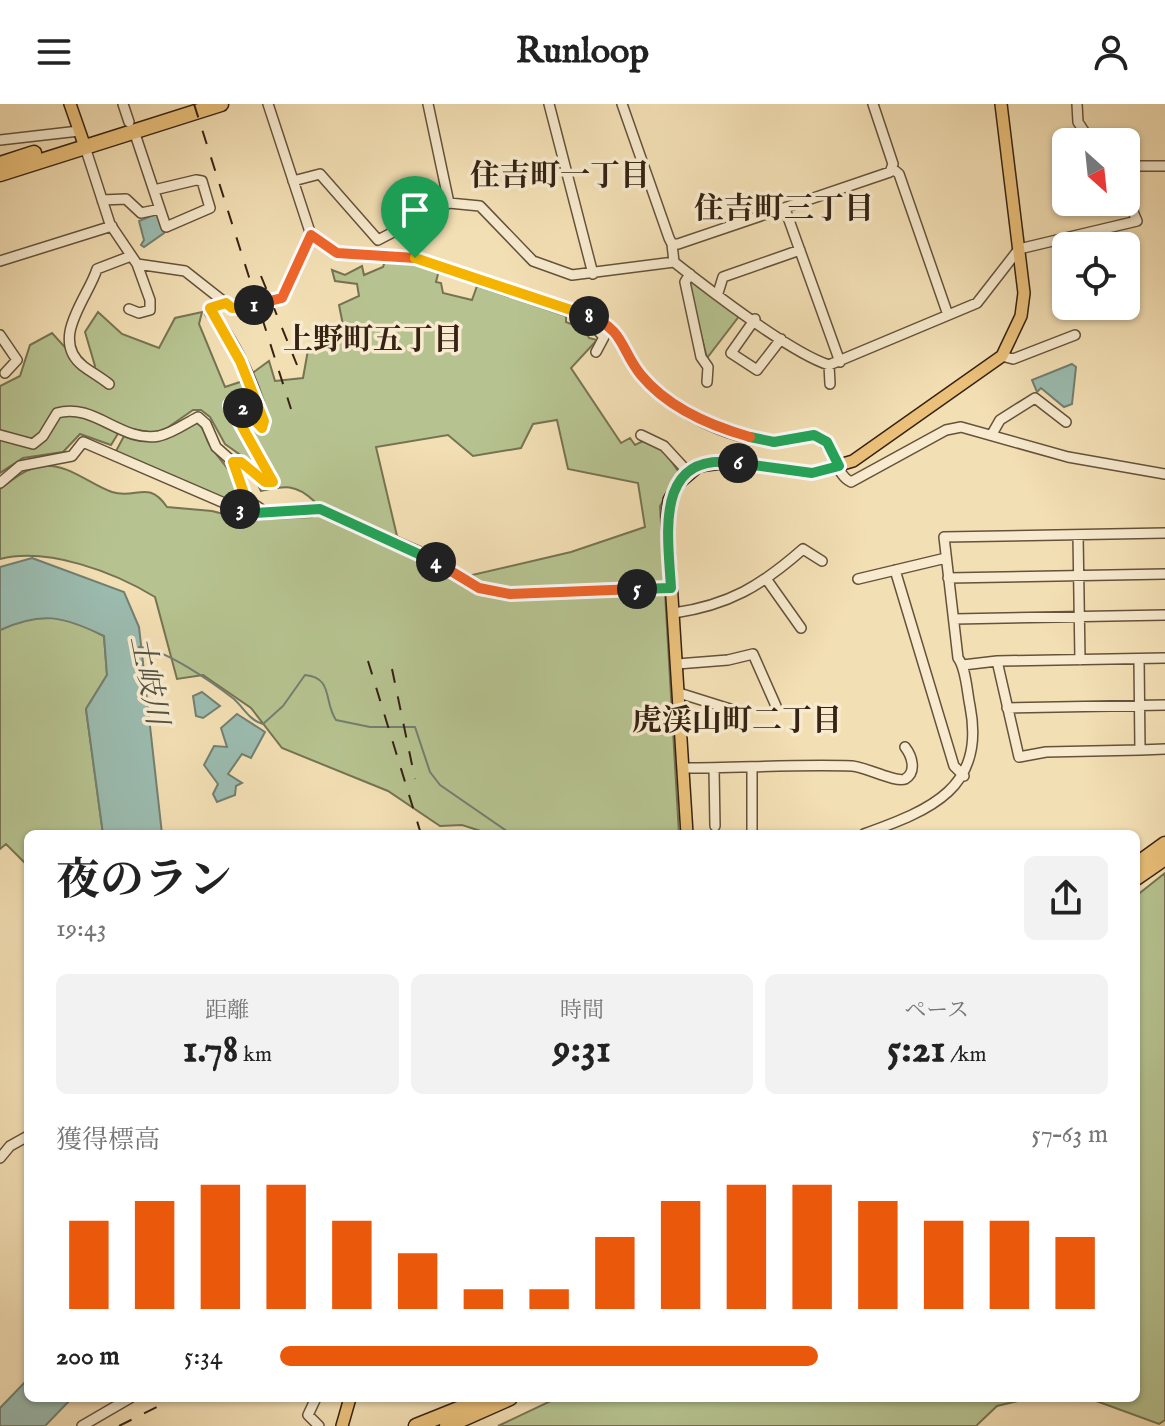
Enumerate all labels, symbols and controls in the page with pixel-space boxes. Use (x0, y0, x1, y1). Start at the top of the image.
text: Runloop (516, 29, 649, 75)
icon: menu (32, 30, 76, 74)
icon: person (1089, 30, 1133, 74)
north arrow (1052, 128, 1140, 216)
map controls (1052, 128, 1140, 320)
district label: 住吉町一丁目 (470, 158, 650, 196)
pin (381, 176, 449, 258)
icon: arrive (393, 188, 437, 232)
district label: 住吉町三丁目 (694, 191, 874, 229)
button: locate (1052, 232, 1140, 320)
pin: 1 (234, 285, 274, 325)
text: 1 (250, 291, 258, 319)
pin: 8 (569, 296, 609, 336)
text: 8 (585, 302, 593, 330)
district label: 上野町五丁目 (283, 322, 463, 360)
pin: 2 (223, 388, 263, 428)
text: 2 (238, 394, 248, 422)
pin: 6 (718, 443, 758, 483)
text: 6 (733, 449, 743, 477)
pin: 3 (220, 489, 260, 529)
text: 3 (236, 495, 244, 523)
pin: 4 (416, 542, 456, 582)
text: 4 (431, 548, 441, 576)
pin: 5 (617, 569, 657, 609)
text: 5 (633, 575, 641, 603)
water label: 土岐川 (121, 633, 176, 731)
district label: 虎渓山町二丁目 (632, 703, 842, 741)
text: 夜のラン (56, 854, 232, 910)
button: share (1024, 856, 1108, 940)
text: 19:43 (56, 912, 106, 945)
text: 距離 (205, 997, 249, 1025)
text: 時間 (560, 997, 604, 1025)
text: ペース (904, 997, 969, 1025)
text: 1.78 (183, 1025, 238, 1076)
text: 9:31 (553, 1025, 611, 1076)
text: 5:21 (887, 1025, 945, 1076)
text: km (238, 1041, 272, 1069)
text: /km (945, 1041, 987, 1069)
text: 57–63 m (1031, 1118, 1108, 1151)
text: 獲得標高 (56, 1124, 160, 1157)
text: 200 m (56, 1340, 120, 1373)
text: 5:34 (184, 1340, 223, 1373)

